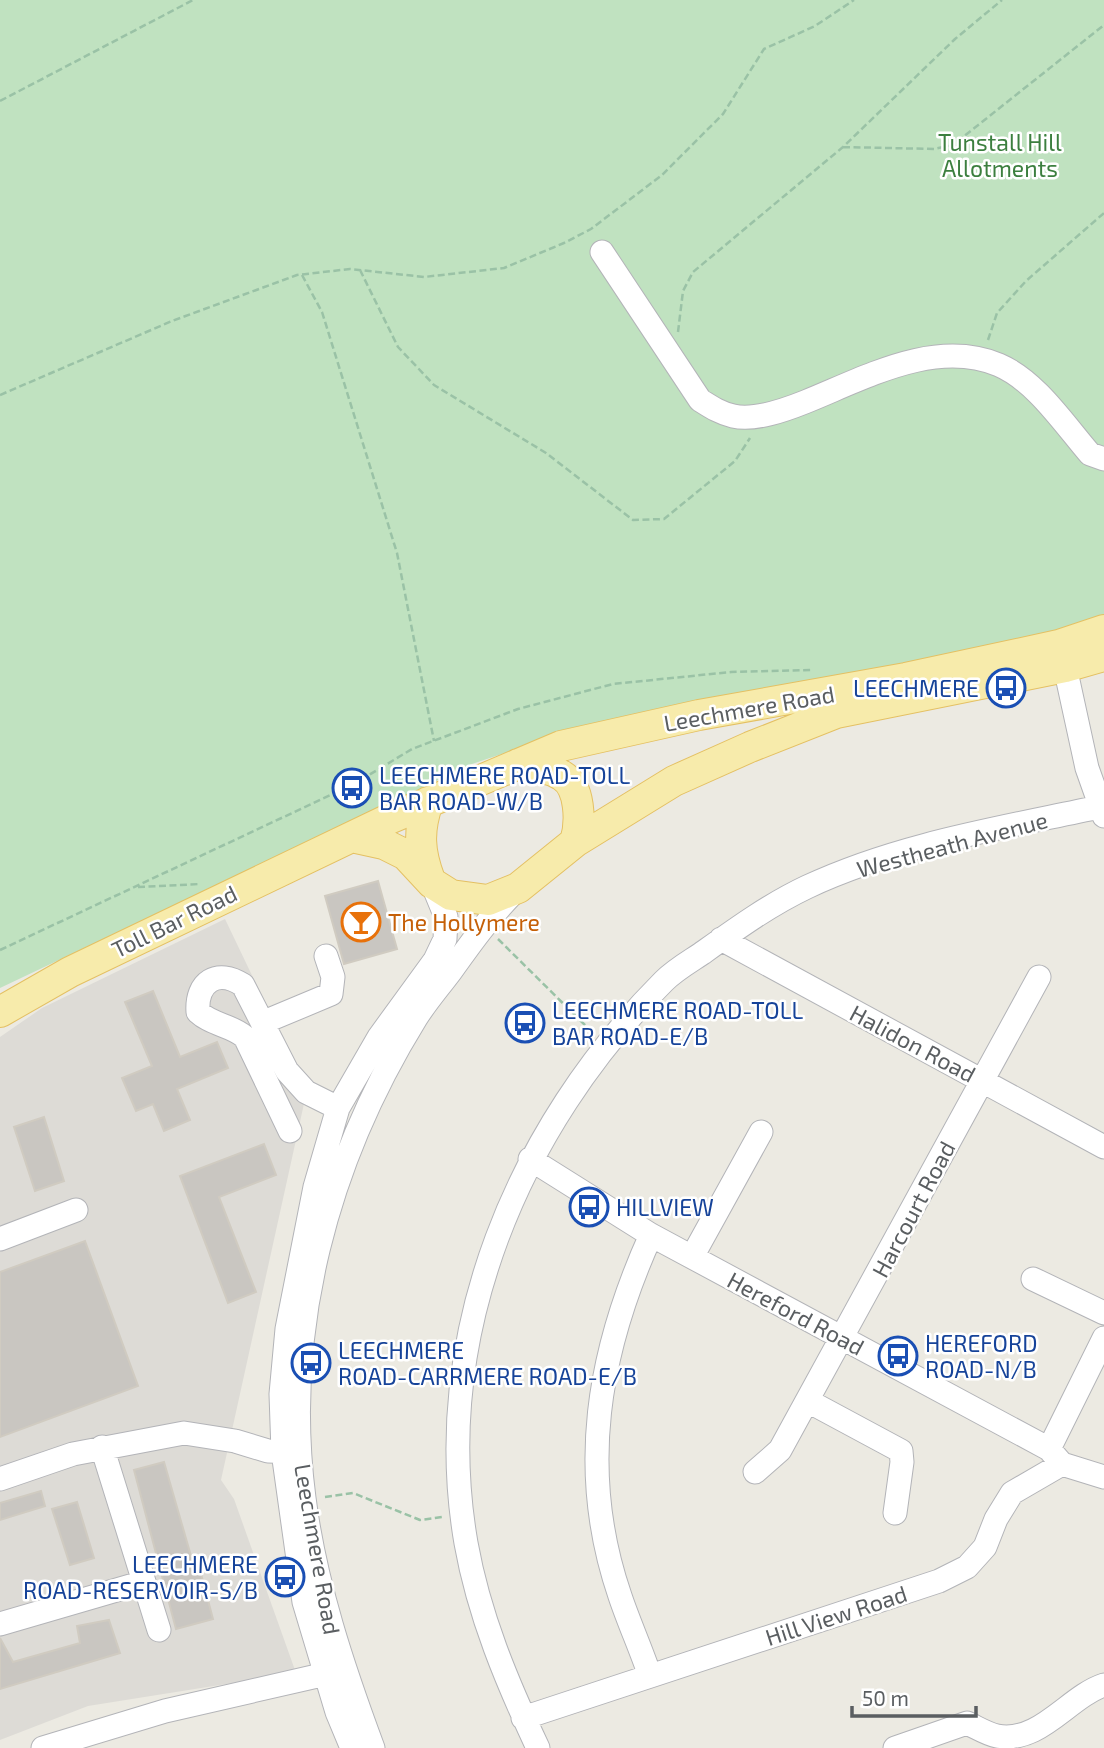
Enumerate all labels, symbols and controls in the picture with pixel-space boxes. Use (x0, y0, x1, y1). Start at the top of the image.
park label: Tunstall Hill Allotments (938, 128, 1062, 182)
bus stop icon: LEECHMERE (985, 667, 1027, 709)
place label: LEECHMERE (853, 674, 979, 702)
street label: Leechmere Road (661, 679, 837, 737)
place label: LEECHMERE ROAD-TOLL BAR ROAD-W/B (379, 761, 631, 815)
bus stop icon: LEECHMERE ROAD-TOLL BAR ROAD-W/B (331, 767, 373, 809)
street label: Westheath Avenue (854, 805, 1050, 883)
street label: Toll Bar Road (107, 879, 241, 963)
bar icon: The Hollymere (340, 901, 382, 943)
place label: The Hollymere (388, 908, 540, 936)
place label: LEECHMERE ROAD-TOLL BAR ROAD-E/B (552, 996, 804, 1050)
street label: Halidon Road (845, 998, 981, 1088)
bus stop icon: LEECHMERE ROAD-TOLL BAR ROAD-E/B (504, 1002, 546, 1044)
street label: Harcourt Road (865, 1136, 961, 1282)
bus stop icon: HILLVIEW (568, 1186, 610, 1228)
place label: HILLVIEW (616, 1193, 714, 1221)
street label: Hereford Road (723, 1265, 869, 1361)
place label: HEREFORD ROAD-N/B (925, 1329, 1037, 1383)
bus stop icon: HEREFORD ROAD-N/B (877, 1335, 919, 1377)
place label: LEECHMERE ROAD-CARRMERE ROAD-E/B (338, 1336, 637, 1390)
bus stop icon: LEECHMERE ROAD-CARRMERE ROAD-E/B (290, 1342, 332, 1384)
street label: Leechmere Road (289, 1461, 347, 1637)
place label: LEECHMERE ROAD-RESERVOIR-S/B (23, 1550, 258, 1604)
bus stop icon: LEECHMERE ROAD-RESERVOIR-S/B (264, 1556, 306, 1598)
street label: Hill View Road (762, 1579, 910, 1651)
scale bar (852, 1674, 976, 1718)
text: 50 m (862, 1685, 909, 1710)

